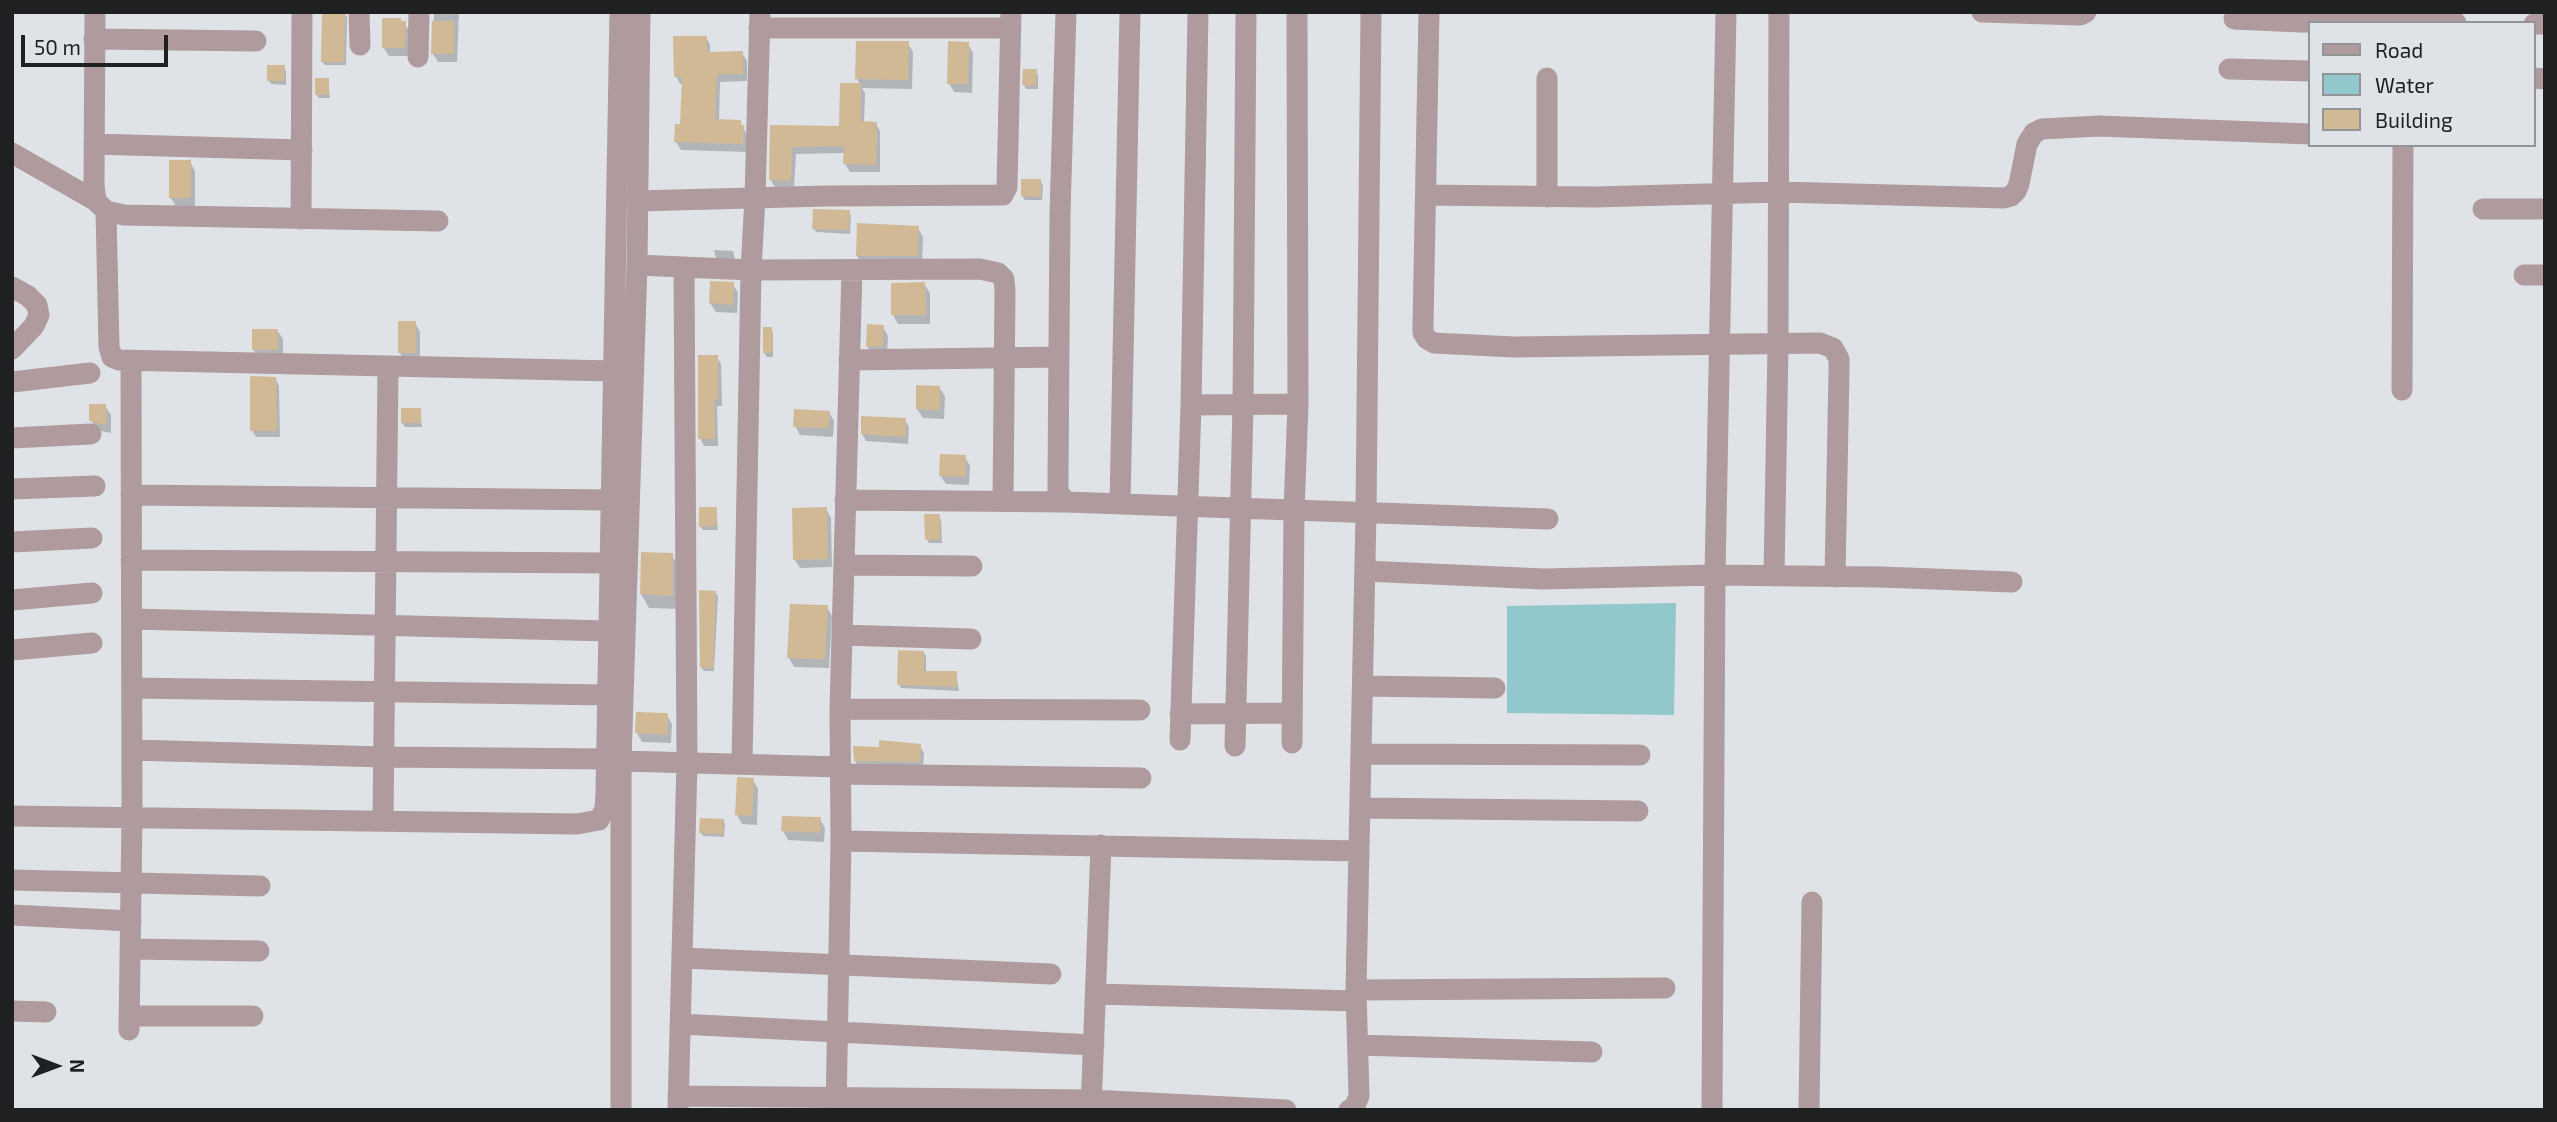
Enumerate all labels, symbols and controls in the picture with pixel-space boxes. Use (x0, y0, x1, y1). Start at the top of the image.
scale bar (24, 21, 172, 65)
legend (2308, 21, 2536, 147)
text: 50 m (34, 34, 81, 59)
text: Road (2375, 37, 2423, 62)
text: Water (2375, 72, 2434, 97)
text: Building (2375, 107, 2453, 132)
north arrow (21, 1031, 91, 1101)
text: N (66, 1059, 89, 1073)

